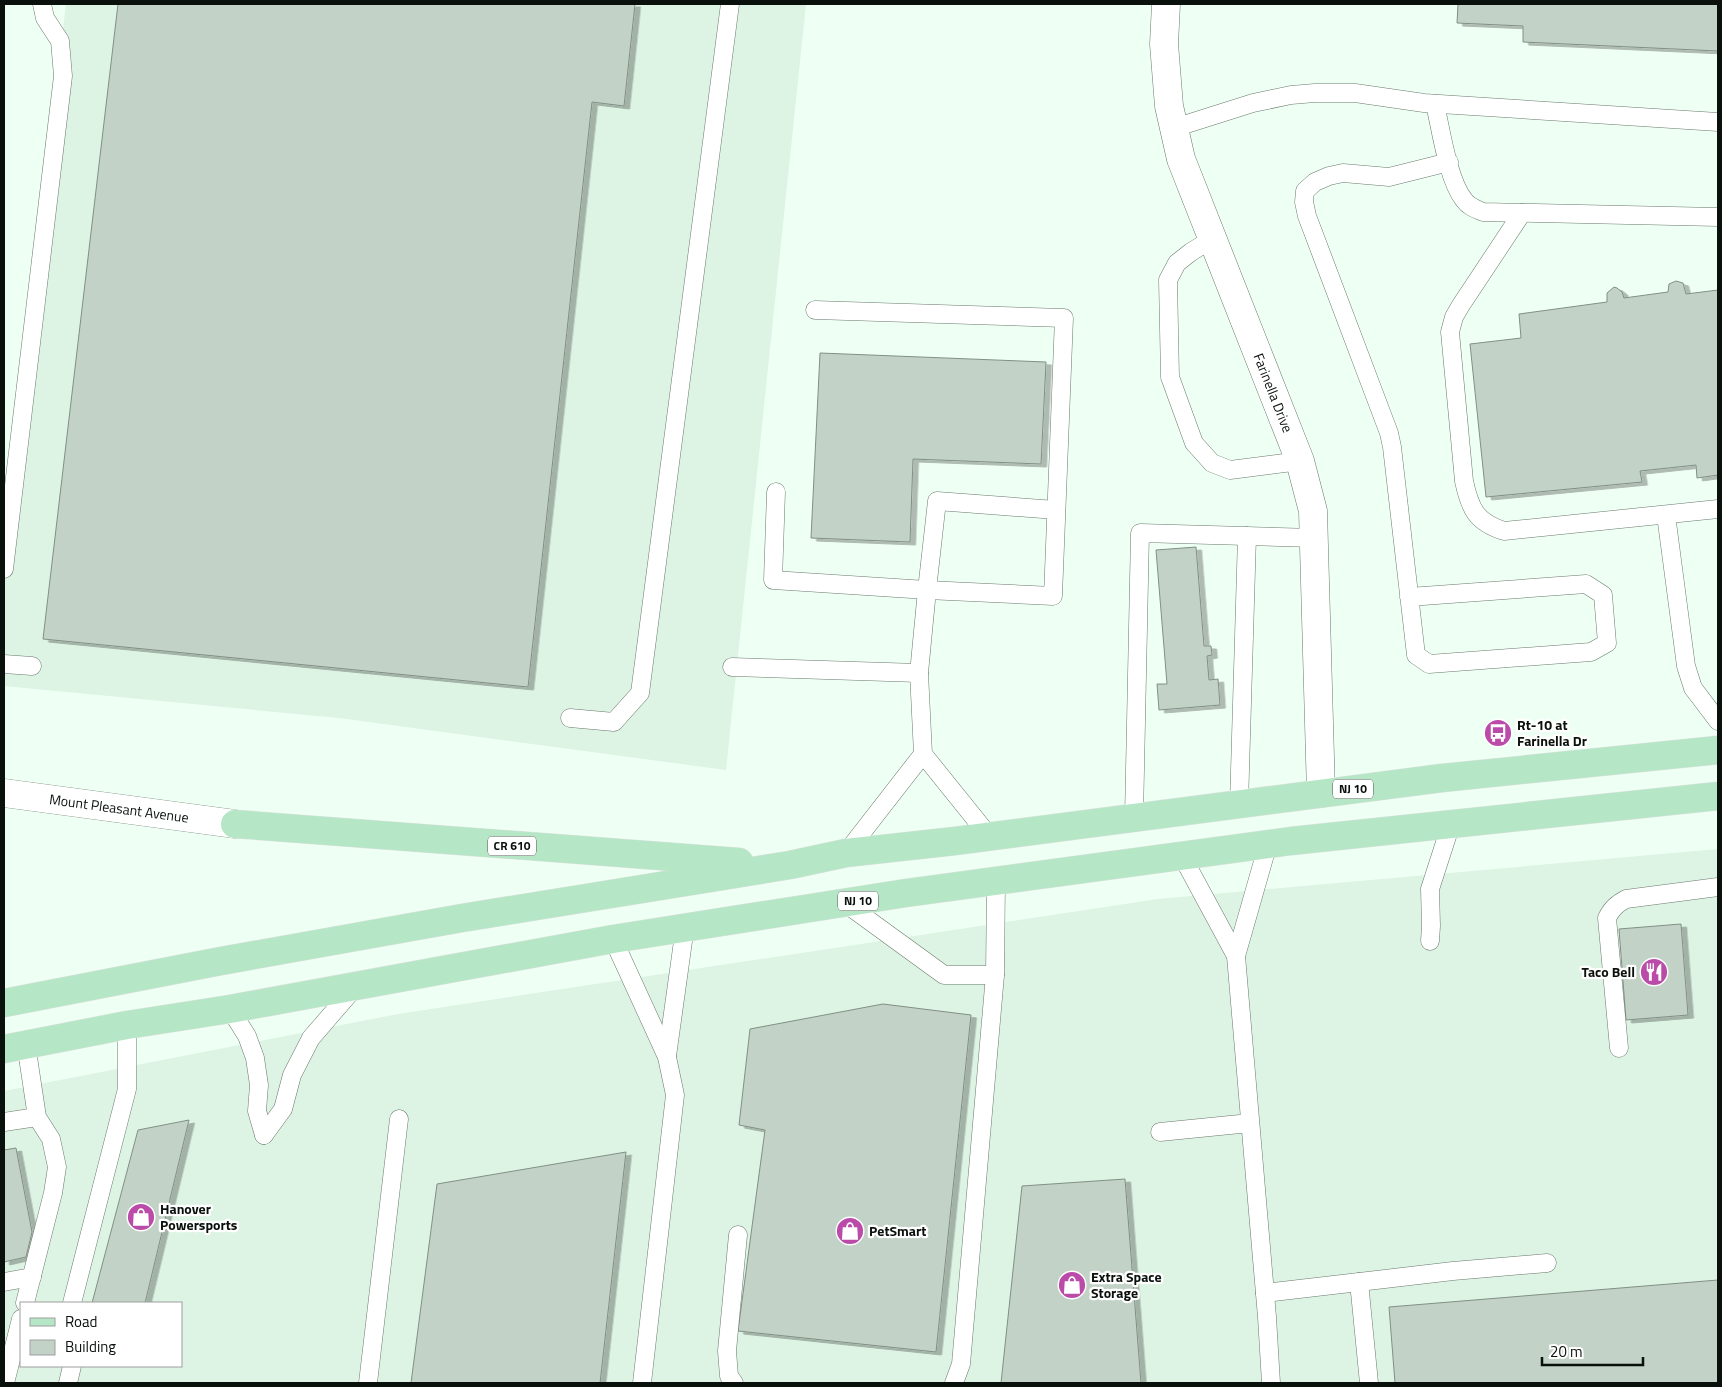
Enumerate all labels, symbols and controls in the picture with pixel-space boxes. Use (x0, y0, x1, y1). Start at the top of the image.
street label: Farinella Drive (1249, 350, 1299, 436)
place label: Rt-10 at Farinella Dr (1517, 714, 1587, 751)
bus stop icon: Rt-10 at Farinella Dr (1483, 718, 1513, 748)
road number: NJ 10 (1333, 780, 1373, 799)
street label: Mount Pleasant Avenue (48, 788, 190, 828)
road number: CR 610 (488, 836, 536, 856)
road number: NJ 10 (838, 891, 878, 910)
restaurant icon: Taco Bell (1639, 957, 1669, 987)
place label: Taco Bell (1582, 961, 1635, 982)
place label: Hanover Powersports (160, 1198, 238, 1235)
shop icon: Hanover Powersports (126, 1202, 156, 1232)
shop icon: PetSmart (835, 1216, 865, 1246)
place label: PetSmart (869, 1220, 926, 1241)
place label: Extra Space Storage (1091, 1266, 1162, 1303)
shop icon: Extra Space Storage (1057, 1270, 1087, 1300)
legend (20, 1302, 182, 1367)
text: Road (65, 1310, 97, 1333)
scale bar (1542, 1334, 1643, 1366)
text: Building (65, 1335, 116, 1358)
text: 20 m (1550, 1340, 1583, 1363)

